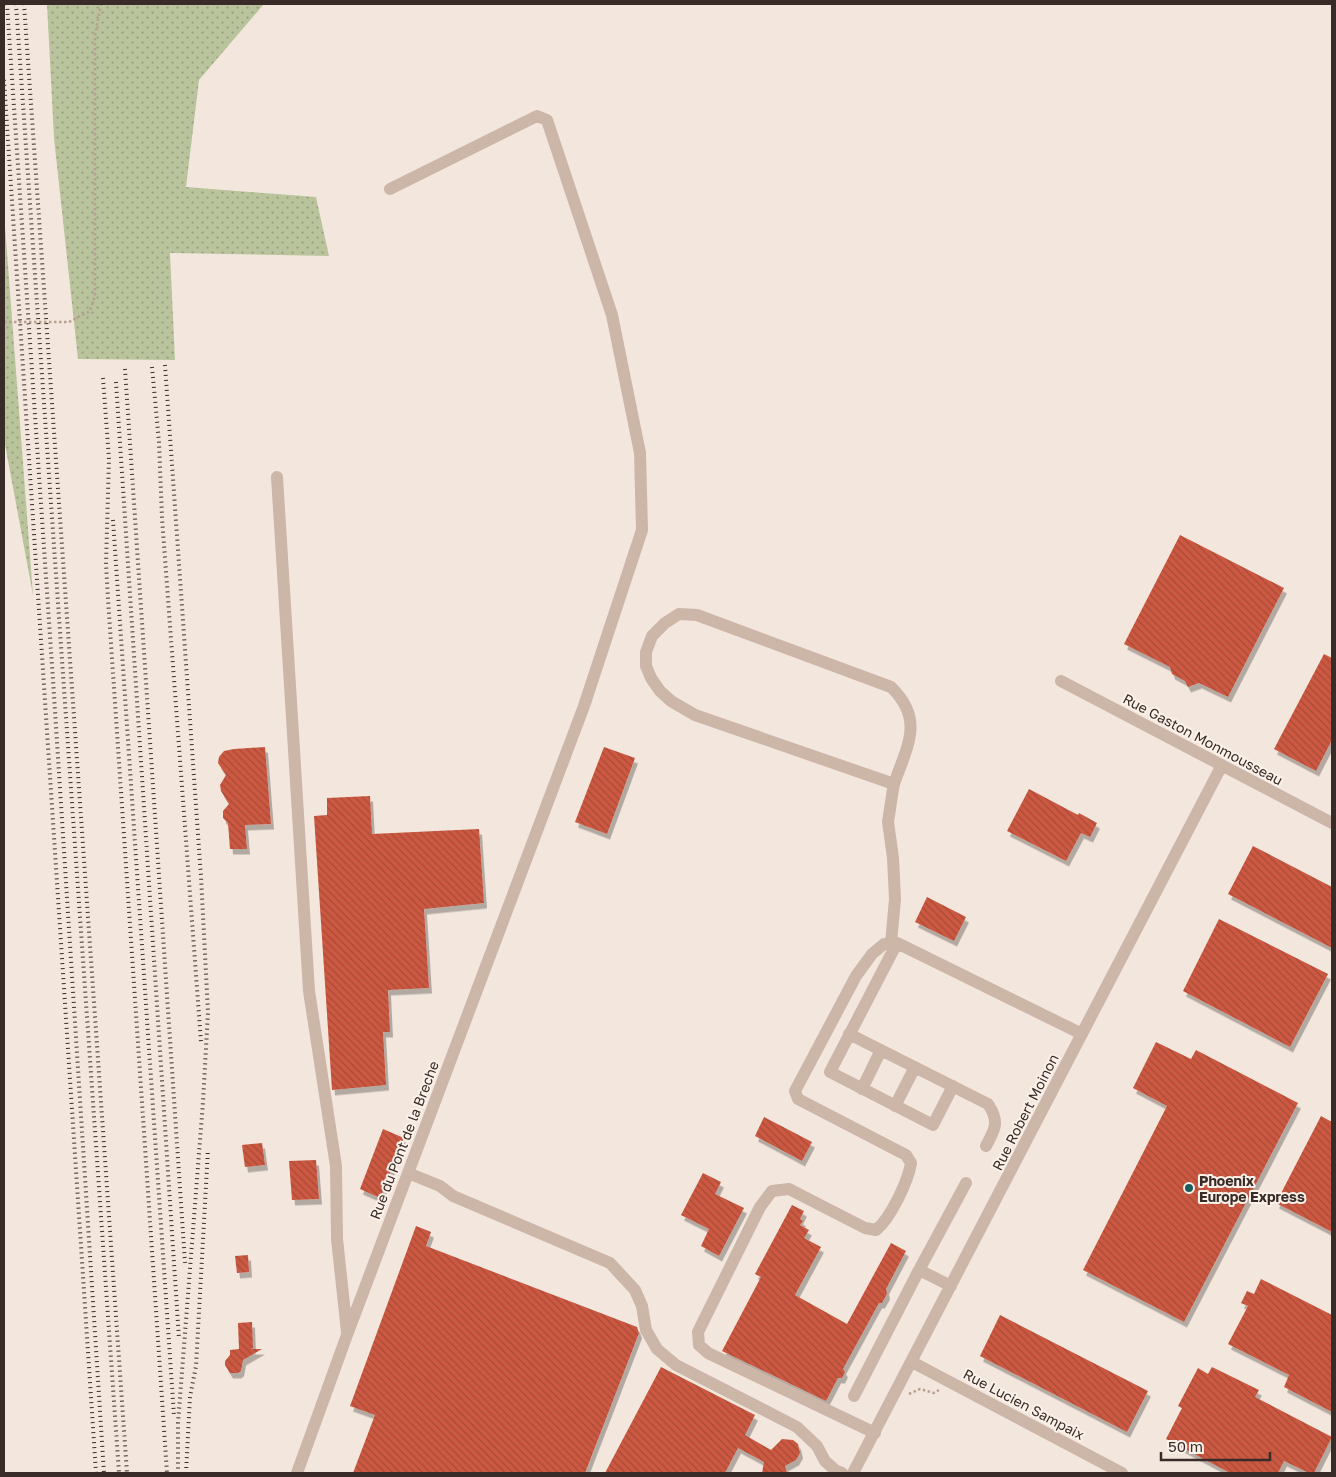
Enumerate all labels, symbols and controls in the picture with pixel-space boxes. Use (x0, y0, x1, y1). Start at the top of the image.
street label: Rue Gaston Monmousseau (1120, 690, 1286, 788)
street label: Rue Robert Moinon (988, 1051, 1062, 1173)
street label: Rue du Pont de la Breche (366, 1058, 442, 1222)
place label: Phoenix Europe Express (1199, 1172, 1305, 1205)
marker: Phoenix Europe Express (1183, 1182, 1195, 1194)
street label: Rue Lucien Sampaix (961, 1365, 1088, 1443)
scale bar (1161, 1430, 1270, 1462)
text: 50 m (1168, 1437, 1203, 1455)

